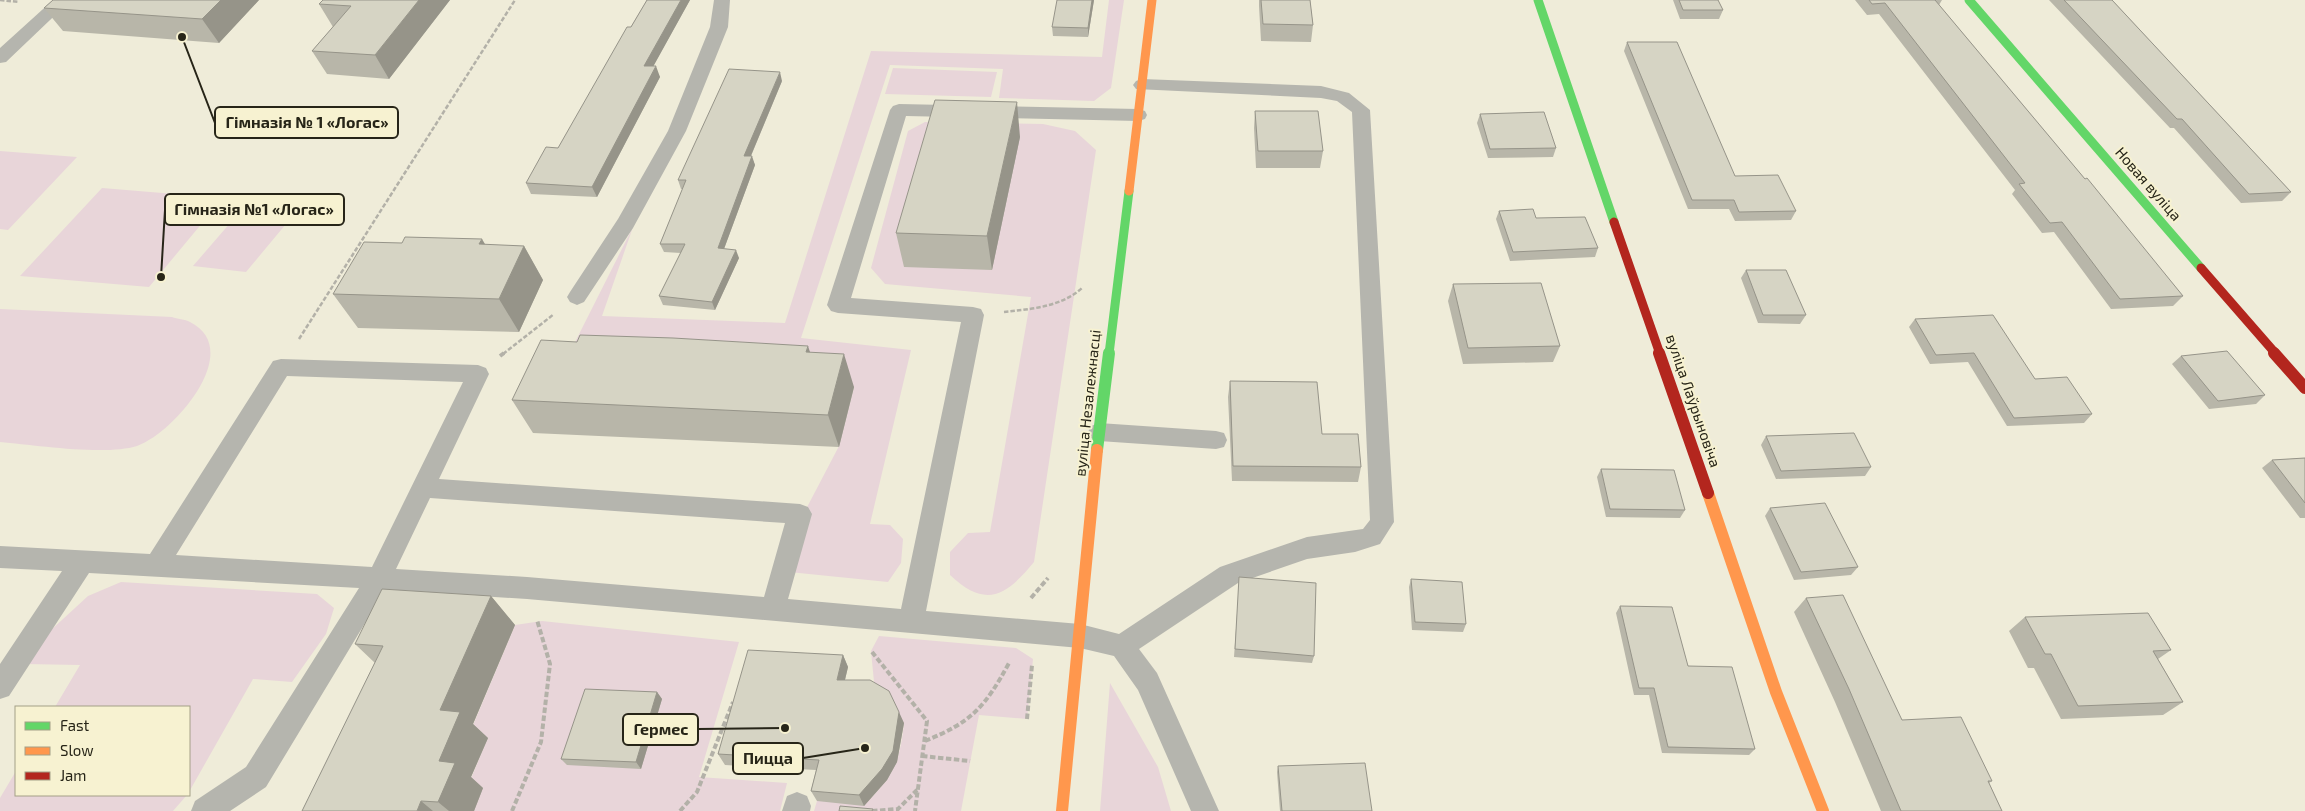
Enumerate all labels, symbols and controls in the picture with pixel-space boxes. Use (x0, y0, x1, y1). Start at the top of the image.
callout: Гімназія № 1 «Логас» (215, 107, 398, 138)
text: Гімназія № 1 «Логас» (226, 112, 388, 131)
street label: Новая вуліца (2111, 143, 2186, 225)
callout: Гімназія №1 «Логас» (165, 194, 344, 225)
text: Гімназія №1 «Логас» (174, 199, 334, 218)
street label: вуліца Незалежнасці (1070, 329, 1105, 477)
street label: вуліца Лаўрыновіча (1662, 332, 1725, 470)
legend (15, 706, 190, 796)
callout: Гермес (623, 714, 698, 745)
text: Fast (60, 716, 90, 734)
text: Гермес (634, 719, 688, 738)
text: Slow (60, 741, 94, 759)
callout: Пицца (733, 743, 803, 774)
text: Пицца (743, 748, 793, 767)
text: Jam (60, 766, 86, 784)

